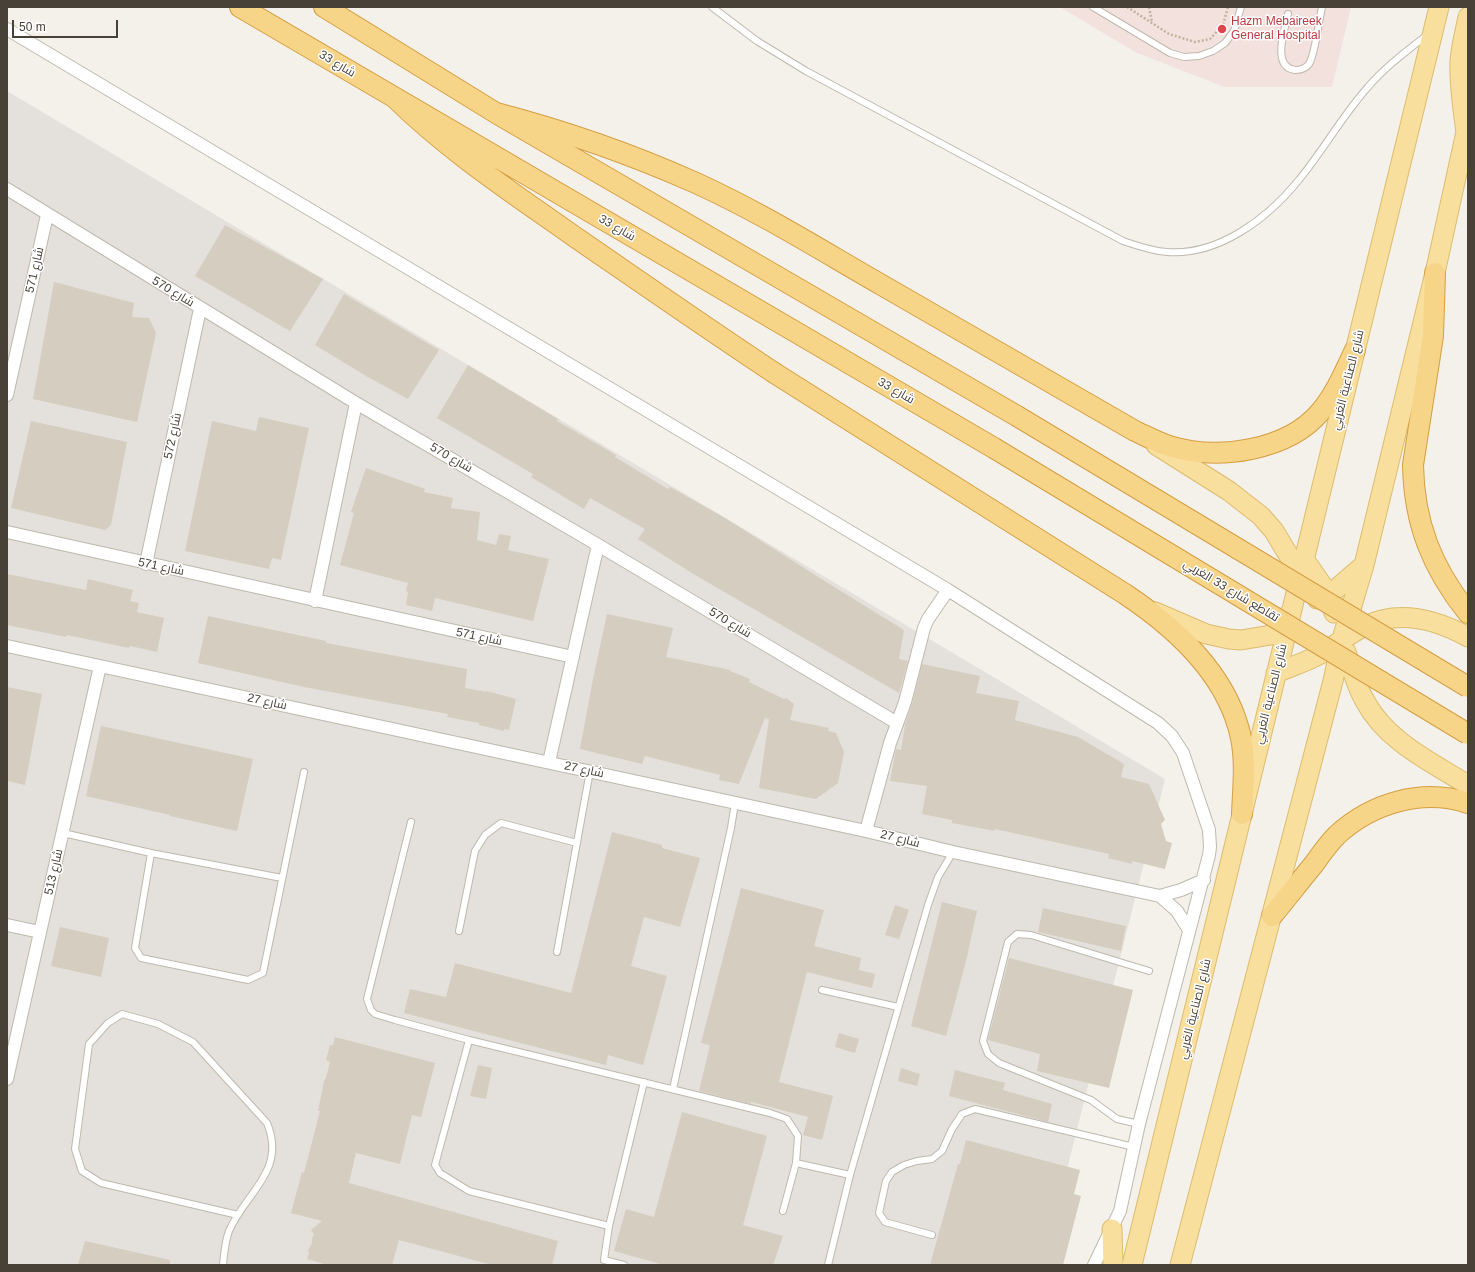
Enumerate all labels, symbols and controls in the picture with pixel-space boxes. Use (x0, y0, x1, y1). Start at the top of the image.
scale bar (14, 12, 120, 38)
place label: Hazm Mebaireek General Hospital (1231, 15, 1322, 43)
text: 50 m (19, 20, 46, 34)
marker: Hazm Mebaireek General Hospital (1216, 23, 1228, 35)
street label: شارع 33 (316, 48, 358, 80)
street label: شارع 33 (596, 212, 638, 244)
street label: شارع 571 (23, 246, 47, 294)
street label: شارع 570 (149, 274, 197, 310)
street label: شارع الصناعية الغربي (1329, 328, 1367, 432)
street label: شارع 33 (875, 375, 917, 407)
street label: شارع 572 (161, 412, 185, 460)
street label: شارع 570 (427, 440, 475, 476)
street label: شارع 571 (137, 555, 185, 579)
street label: تقاطع شارع 33 الغربي (1181, 557, 1281, 625)
street label: شارع 570 (706, 605, 754, 641)
street label: شارع 571 (455, 625, 503, 649)
street label: شارع الصناعية الغربي (1252, 642, 1290, 746)
street label: شارع 27 (246, 691, 288, 713)
street label: شارع 27 (563, 759, 605, 781)
street label: شارع 27 (879, 827, 921, 851)
street label: شارع 513 (42, 848, 66, 896)
street label: شارع الصناعية الغربي (1176, 957, 1214, 1061)

